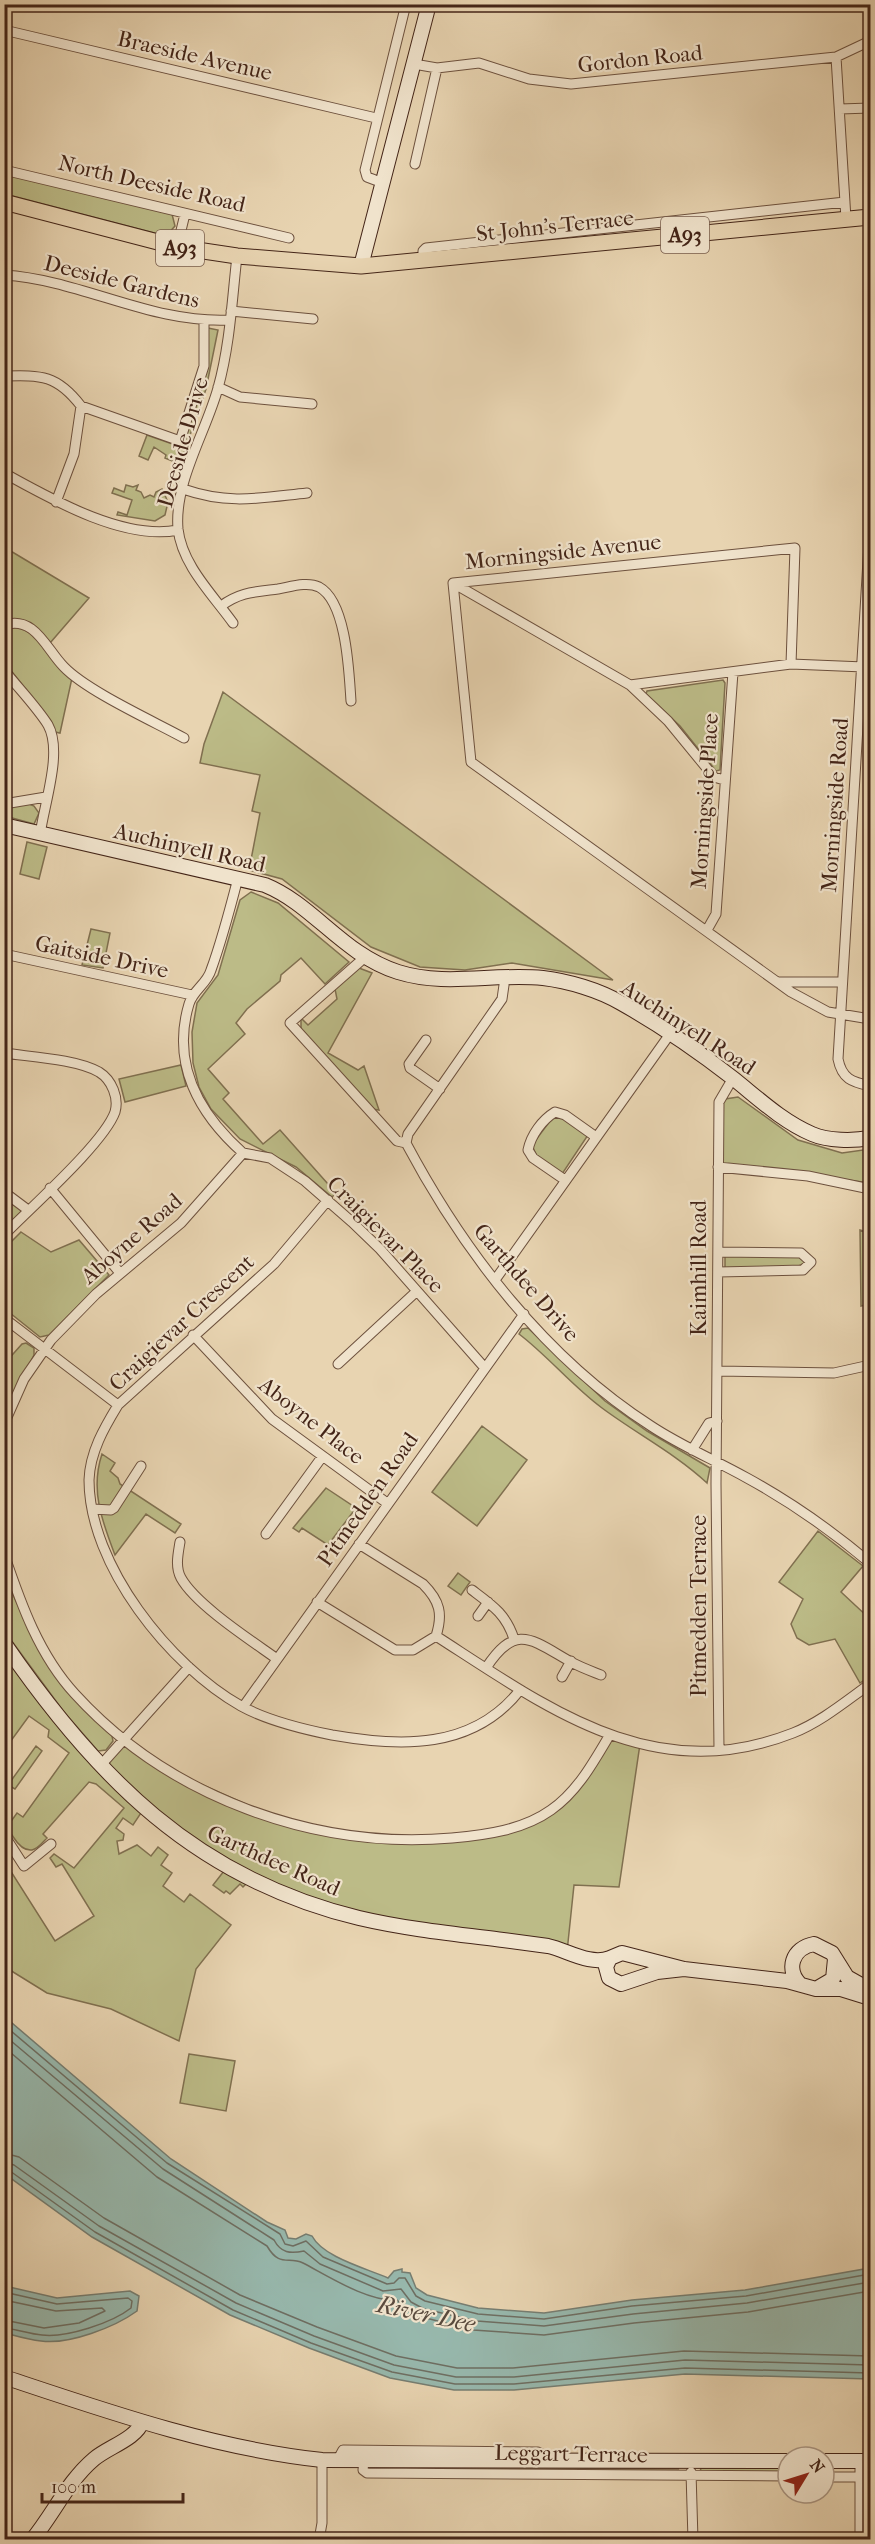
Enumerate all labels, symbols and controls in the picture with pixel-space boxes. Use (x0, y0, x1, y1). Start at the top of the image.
street label: Braeside Avenue (115, 26, 275, 86)
street label: Gordon Road (577, 39, 705, 78)
street label: North Deeside Road (56, 150, 249, 218)
street label: St John's Terrace (475, 205, 635, 247)
road number: A93 (661, 217, 709, 253)
road number: A93 (156, 230, 204, 266)
street label: Deeside Gardens (41, 250, 202, 314)
street label: Deeside Drive (152, 374, 214, 510)
street label: Morningside Avenue (464, 529, 663, 575)
street label: Morningside Place (686, 712, 724, 890)
street label: Morningside Road (816, 716, 854, 893)
street label: Auchinyell Road (110, 818, 269, 878)
street label: Gaitside Drive (33, 930, 171, 984)
street label: Auchinyell Road (616, 974, 761, 1081)
street label: Craigievar Place (321, 1171, 449, 1299)
street label: Aboyne Road (75, 1187, 188, 1290)
street label: Kaimhill Road (686, 1199, 712, 1336)
street label: Garthdee Drive (468, 1218, 585, 1347)
street label: Craigievar Crescent (104, 1249, 260, 1397)
street label: Aboyne Place (253, 1371, 369, 1470)
street label: Pitmedden Road (312, 1427, 424, 1572)
street label: Pitmedden Terrace (686, 1515, 712, 1697)
street label: Garthdee Road (203, 1820, 345, 1902)
water label: River Dee (372, 2290, 479, 2338)
street label: Leggart Terrace (494, 2440, 648, 2468)
north arrow (776, 2445, 836, 2505)
text: N (806, 2455, 829, 2477)
scale bar (42, 2466, 183, 2504)
text: 100 m (51, 2477, 96, 2498)

